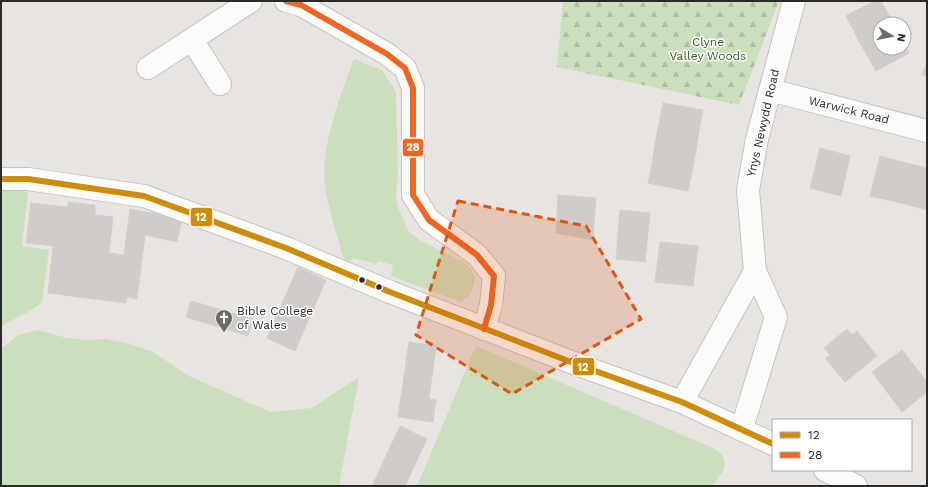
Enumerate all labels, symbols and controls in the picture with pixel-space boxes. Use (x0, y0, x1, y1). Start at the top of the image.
north arrow (872, 16, 912, 56)
text: N (894, 33, 908, 43)
park label: Clyne Valley Woods (670, 35, 746, 63)
street label: Ynys Newydd Road (744, 68, 782, 178)
street label: Warwick Road (807, 93, 891, 127)
line badge: 28 (402, 138, 424, 157)
text: 28 (406, 141, 420, 154)
line badge: 12 (190, 207, 213, 227)
text: 12 (195, 211, 207, 224)
unlabelled marker (357, 275, 367, 285)
unlabelled marker (374, 282, 384, 292)
place label: Bible College of Wales (237, 304, 313, 332)
church icon: Bible College of Wales (214, 308, 234, 333)
line badge: 12 (572, 357, 595, 376)
text: 12 (577, 361, 589, 374)
legend (772, 419, 912, 471)
text: 12 (808, 428, 820, 442)
text: 28 (808, 448, 822, 462)

